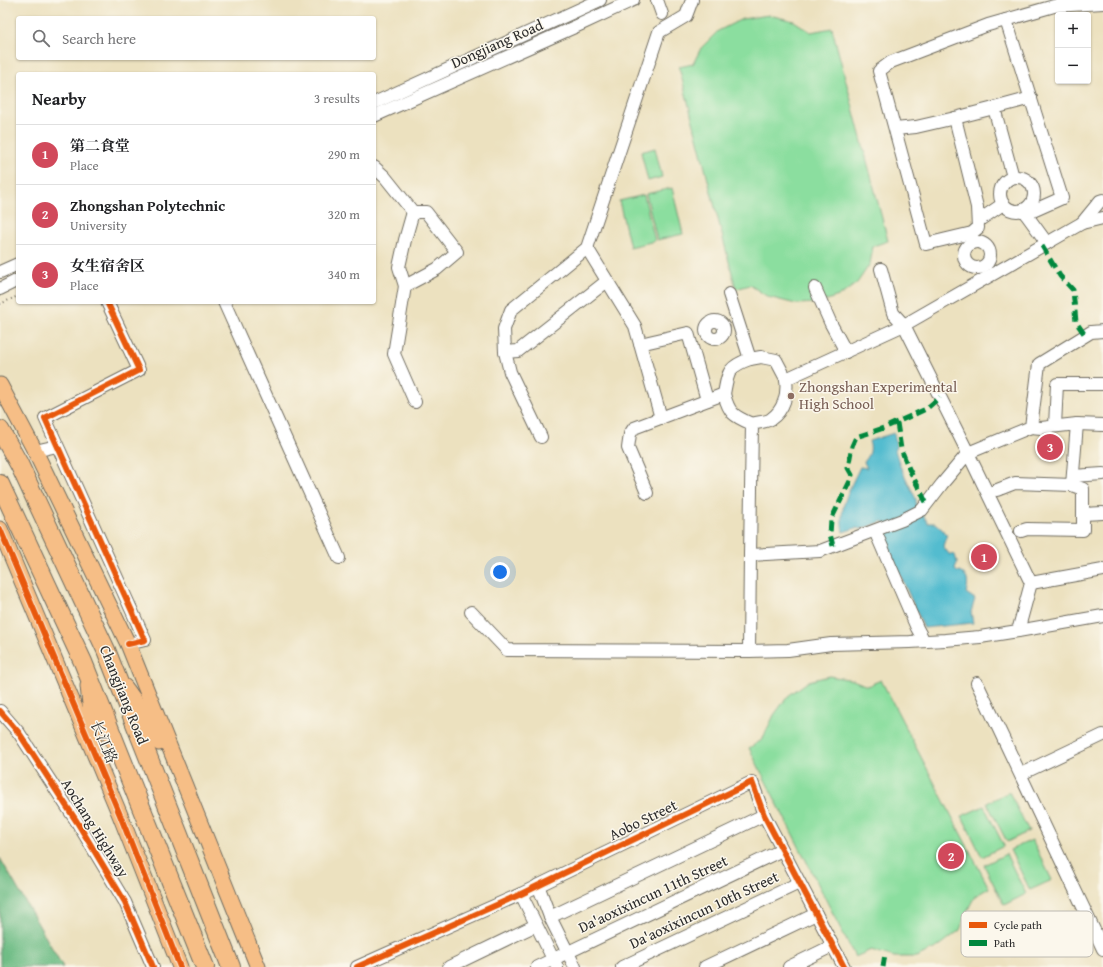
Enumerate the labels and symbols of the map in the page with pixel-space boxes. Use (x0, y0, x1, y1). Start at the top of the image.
street label: Dongjiang Road (448, 14, 546, 73)
place label: Zhongshan Experimental High School (799, 376, 957, 414)
marker: Zhongshan Experimental High School (786, 391, 796, 401)
pin: 3 (1037, 432, 1063, 462)
pin: 1 (971, 542, 997, 572)
your location (490, 562, 510, 582)
street label: Changjiang Road (95, 642, 154, 748)
street label: 长江路 (86, 717, 123, 767)
street label: Aochang Highway (57, 774, 135, 882)
street label: Aobo Street (605, 794, 681, 845)
pin: 2 (938, 841, 964, 871)
street label: Da'aoxixincun 11th Street (575, 849, 732, 937)
street label: Da'aoxixincun 10th Street (626, 865, 783, 953)
legend (961, 911, 1093, 957)
text: Cycle path (994, 917, 1043, 933)
text: Path (994, 935, 1016, 951)

